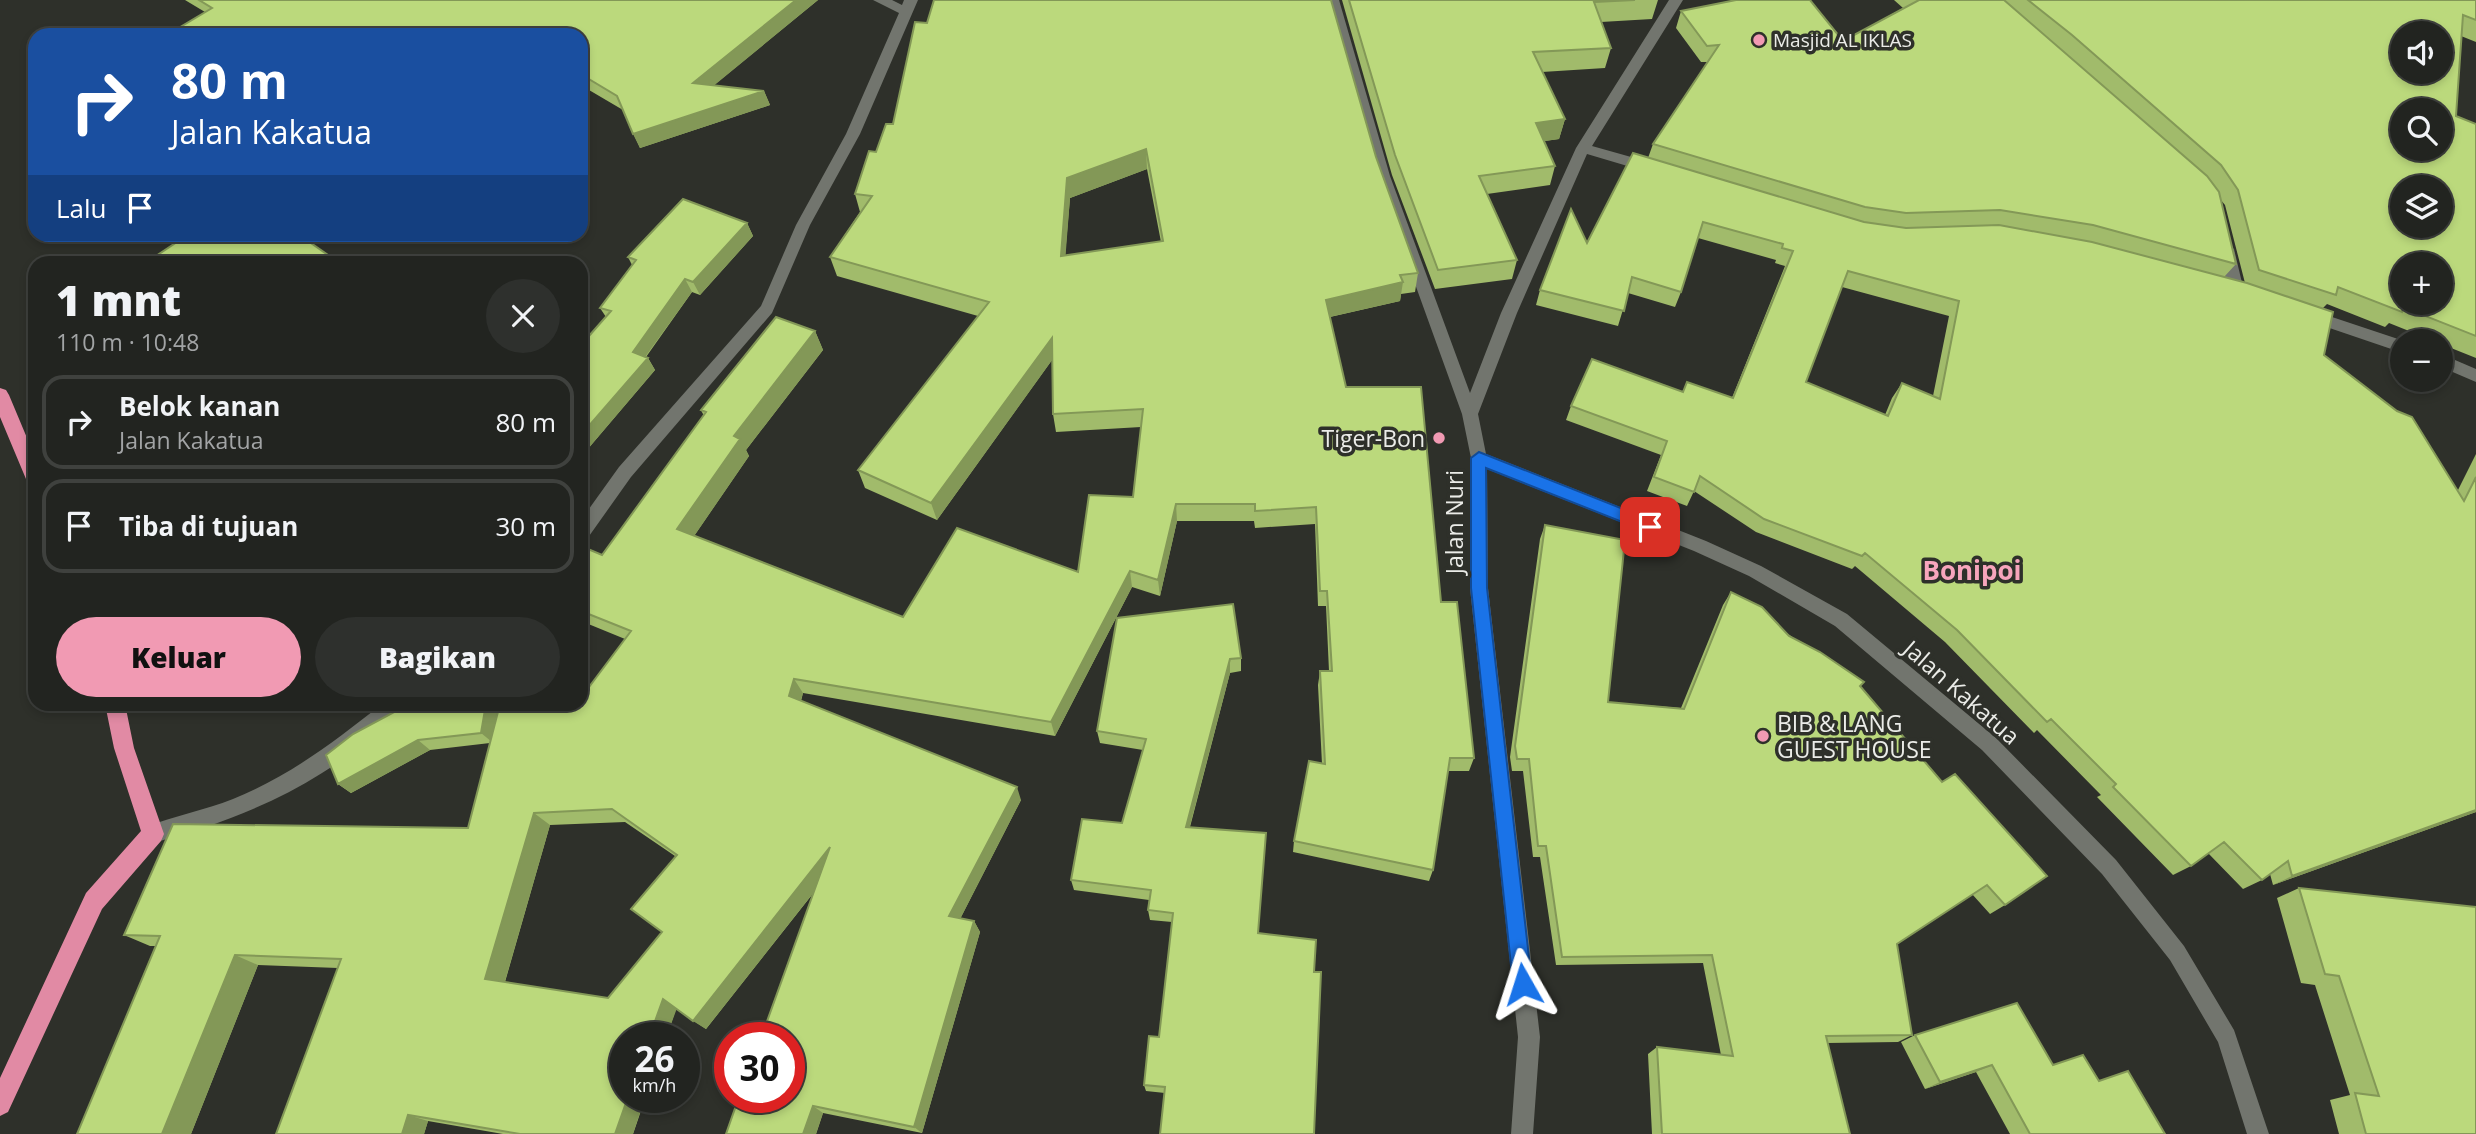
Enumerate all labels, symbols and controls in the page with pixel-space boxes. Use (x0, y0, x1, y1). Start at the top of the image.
map controls (2390, 21, 2453, 392)
button: sound (2390, 21, 2453, 84)
place label: Masjid AL IKLAS (1773, 27, 1912, 53)
marker: Masjid AL IKLAS (1751, 32, 1767, 48)
text: 80 m (171, 47, 288, 113)
icon: right (56, 56, 147, 147)
button: search (2390, 98, 2453, 161)
text: Jalan Kakatua (171, 110, 372, 153)
button: layers (2390, 175, 2453, 238)
icon: arrive (121, 189, 159, 227)
text: Lalu (56, 190, 107, 226)
button: + (2390, 252, 2453, 315)
text: 1 mnt (56, 271, 181, 328)
button: close (486, 279, 560, 353)
text: 110 m · 10:48 (56, 326, 199, 358)
button: − (2390, 329, 2453, 392)
text: Belok kanan (119, 388, 280, 424)
icon: right (60, 403, 98, 441)
text: 80 m (495, 404, 556, 440)
place label: Tiger-Bon (1322, 422, 1425, 454)
text: Jalan Kakatua (119, 424, 263, 456)
marker: Tiger-Bon (1431, 430, 1447, 446)
street label: Jalan Nuri (1438, 470, 1470, 576)
pin (1620, 497, 1680, 557)
icon: arrive (60, 507, 98, 545)
text: Tiba di tujuan (119, 508, 298, 544)
text: 30 m (495, 508, 556, 544)
icon: arrive (1631, 508, 1669, 546)
district label: Bonipoi (1922, 552, 2022, 588)
button: Keluar (56, 617, 301, 697)
button: Bagikan (315, 617, 560, 697)
street label: Jalan Kakatua (1895, 631, 2027, 751)
place label: BIB & LANG GUEST HOUSE (1777, 707, 1932, 765)
marker: BIB & LANG GUEST HOUSE (1755, 728, 1771, 744)
position arrow (1486, 947, 1560, 1021)
speed limit sign: 30 (714, 1022, 805, 1113)
text: 26 (634, 1035, 675, 1082)
text: km/h (633, 1073, 676, 1097)

